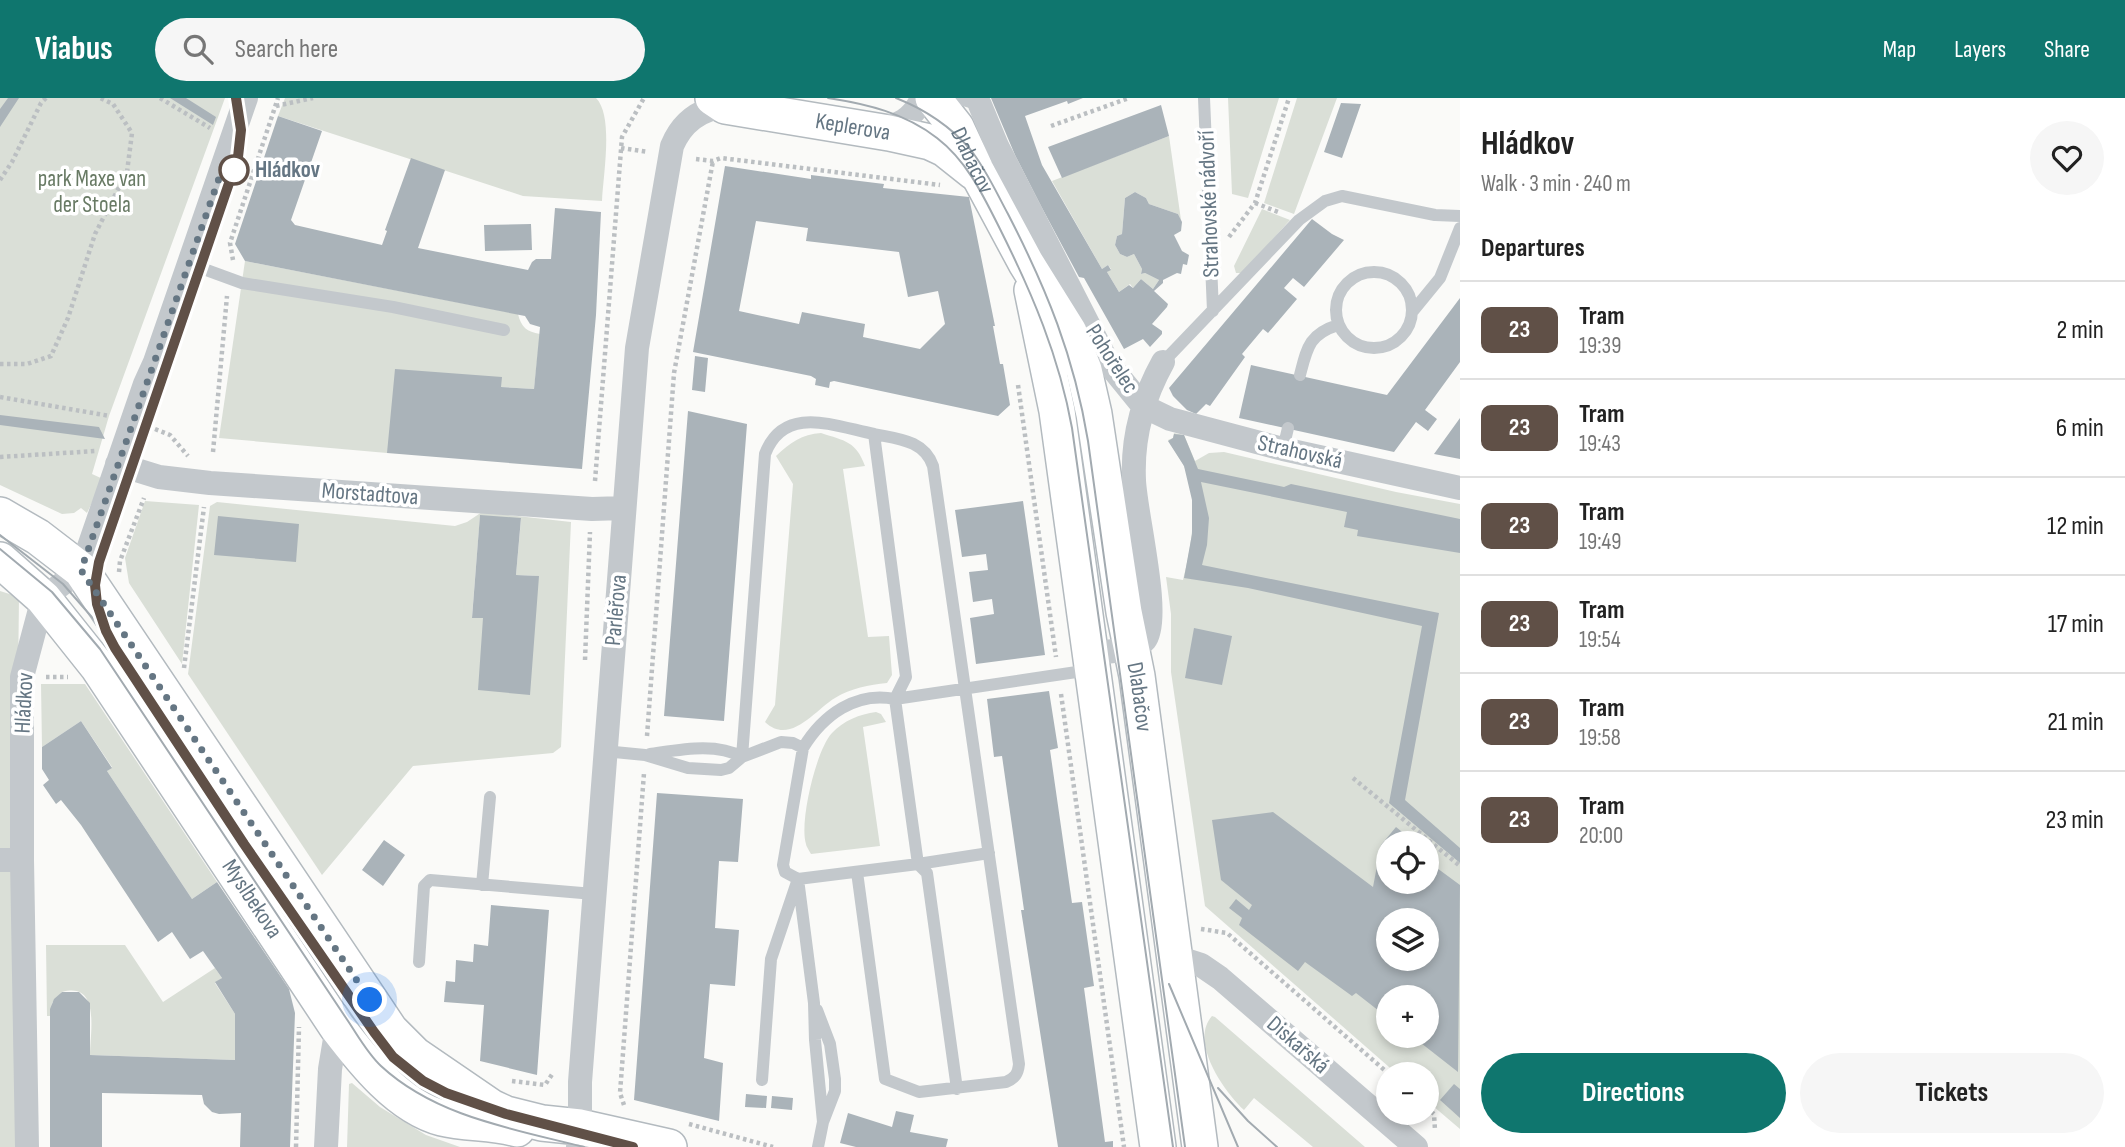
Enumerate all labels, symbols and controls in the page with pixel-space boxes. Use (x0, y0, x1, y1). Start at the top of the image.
search box (155, 18, 645, 81)
text: Viabus (35, 29, 113, 69)
icon: search (179, 30, 217, 68)
text: Search here (235, 34, 338, 65)
text: Map (1883, 35, 1916, 64)
text: Layers (1954, 35, 2006, 64)
text: Share (2044, 35, 2090, 64)
street label: Keplerova (813, 107, 892, 147)
button: heart (2030, 121, 2104, 195)
street label: Dlabačov (944, 123, 1000, 198)
text: Hládkov (1481, 124, 1574, 164)
street label: Strahovské nádvoří (1192, 129, 1226, 278)
marker: Hládkov (219, 155, 249, 185)
place label: Hládkov (255, 156, 320, 184)
park label: park Maxe van der Stoela (38, 165, 146, 219)
text: Walk · 3 min · 240 m (1481, 170, 1631, 198)
text: Departures (1481, 233, 1585, 264)
text: Tram (1579, 301, 1624, 332)
text: 23 (1509, 315, 1530, 344)
text: 2 min (2056, 315, 2104, 346)
street label: Pohořelec (1079, 319, 1145, 399)
text: 19:39 (1579, 332, 1621, 360)
text: Tram (1579, 399, 1624, 430)
text: 23 (1509, 413, 1530, 442)
text: 6 min (2056, 413, 2104, 444)
street label: Strahovská (1255, 429, 1345, 475)
text: 19:43 (1579, 430, 1621, 458)
street label: Morstadtova (321, 477, 419, 511)
text: Tram (1579, 497, 1624, 528)
text: 23 (1509, 511, 1530, 540)
text: 12 min (2047, 511, 2104, 542)
text: 19:49 (1579, 528, 1621, 556)
street label: Parléřova (599, 573, 633, 647)
text: Tram (1579, 595, 1624, 626)
text: 23 (1509, 609, 1530, 638)
text: 17 min (2048, 609, 2104, 640)
text: 19:54 (1579, 626, 1621, 654)
street label: Dlabačov (1120, 659, 1158, 734)
street label: Hládkov (8, 672, 40, 734)
text: Tram (1579, 693, 1624, 724)
text: 23 (1509, 707, 1530, 736)
text: 21 min (2047, 707, 2104, 738)
text: 19:58 (1579, 724, 1621, 752)
text: Tram (1579, 791, 1624, 822)
text: 23 (1509, 805, 1530, 834)
text: 23 min (2046, 805, 2104, 836)
text: 20:00 (1579, 822, 1623, 850)
map controls (1376, 831, 1439, 1125)
button: locate (1376, 831, 1439, 894)
street label: Myslbekova (216, 854, 288, 944)
button: layers (1376, 908, 1439, 971)
your location (352, 982, 387, 1017)
button: + (1376, 985, 1439, 1048)
street label: Diskařská (1261, 1010, 1335, 1080)
button: Directions (1481, 1053, 1786, 1133)
button: Tickets (1800, 1053, 2104, 1133)
button: − (1376, 1062, 1439, 1125)

